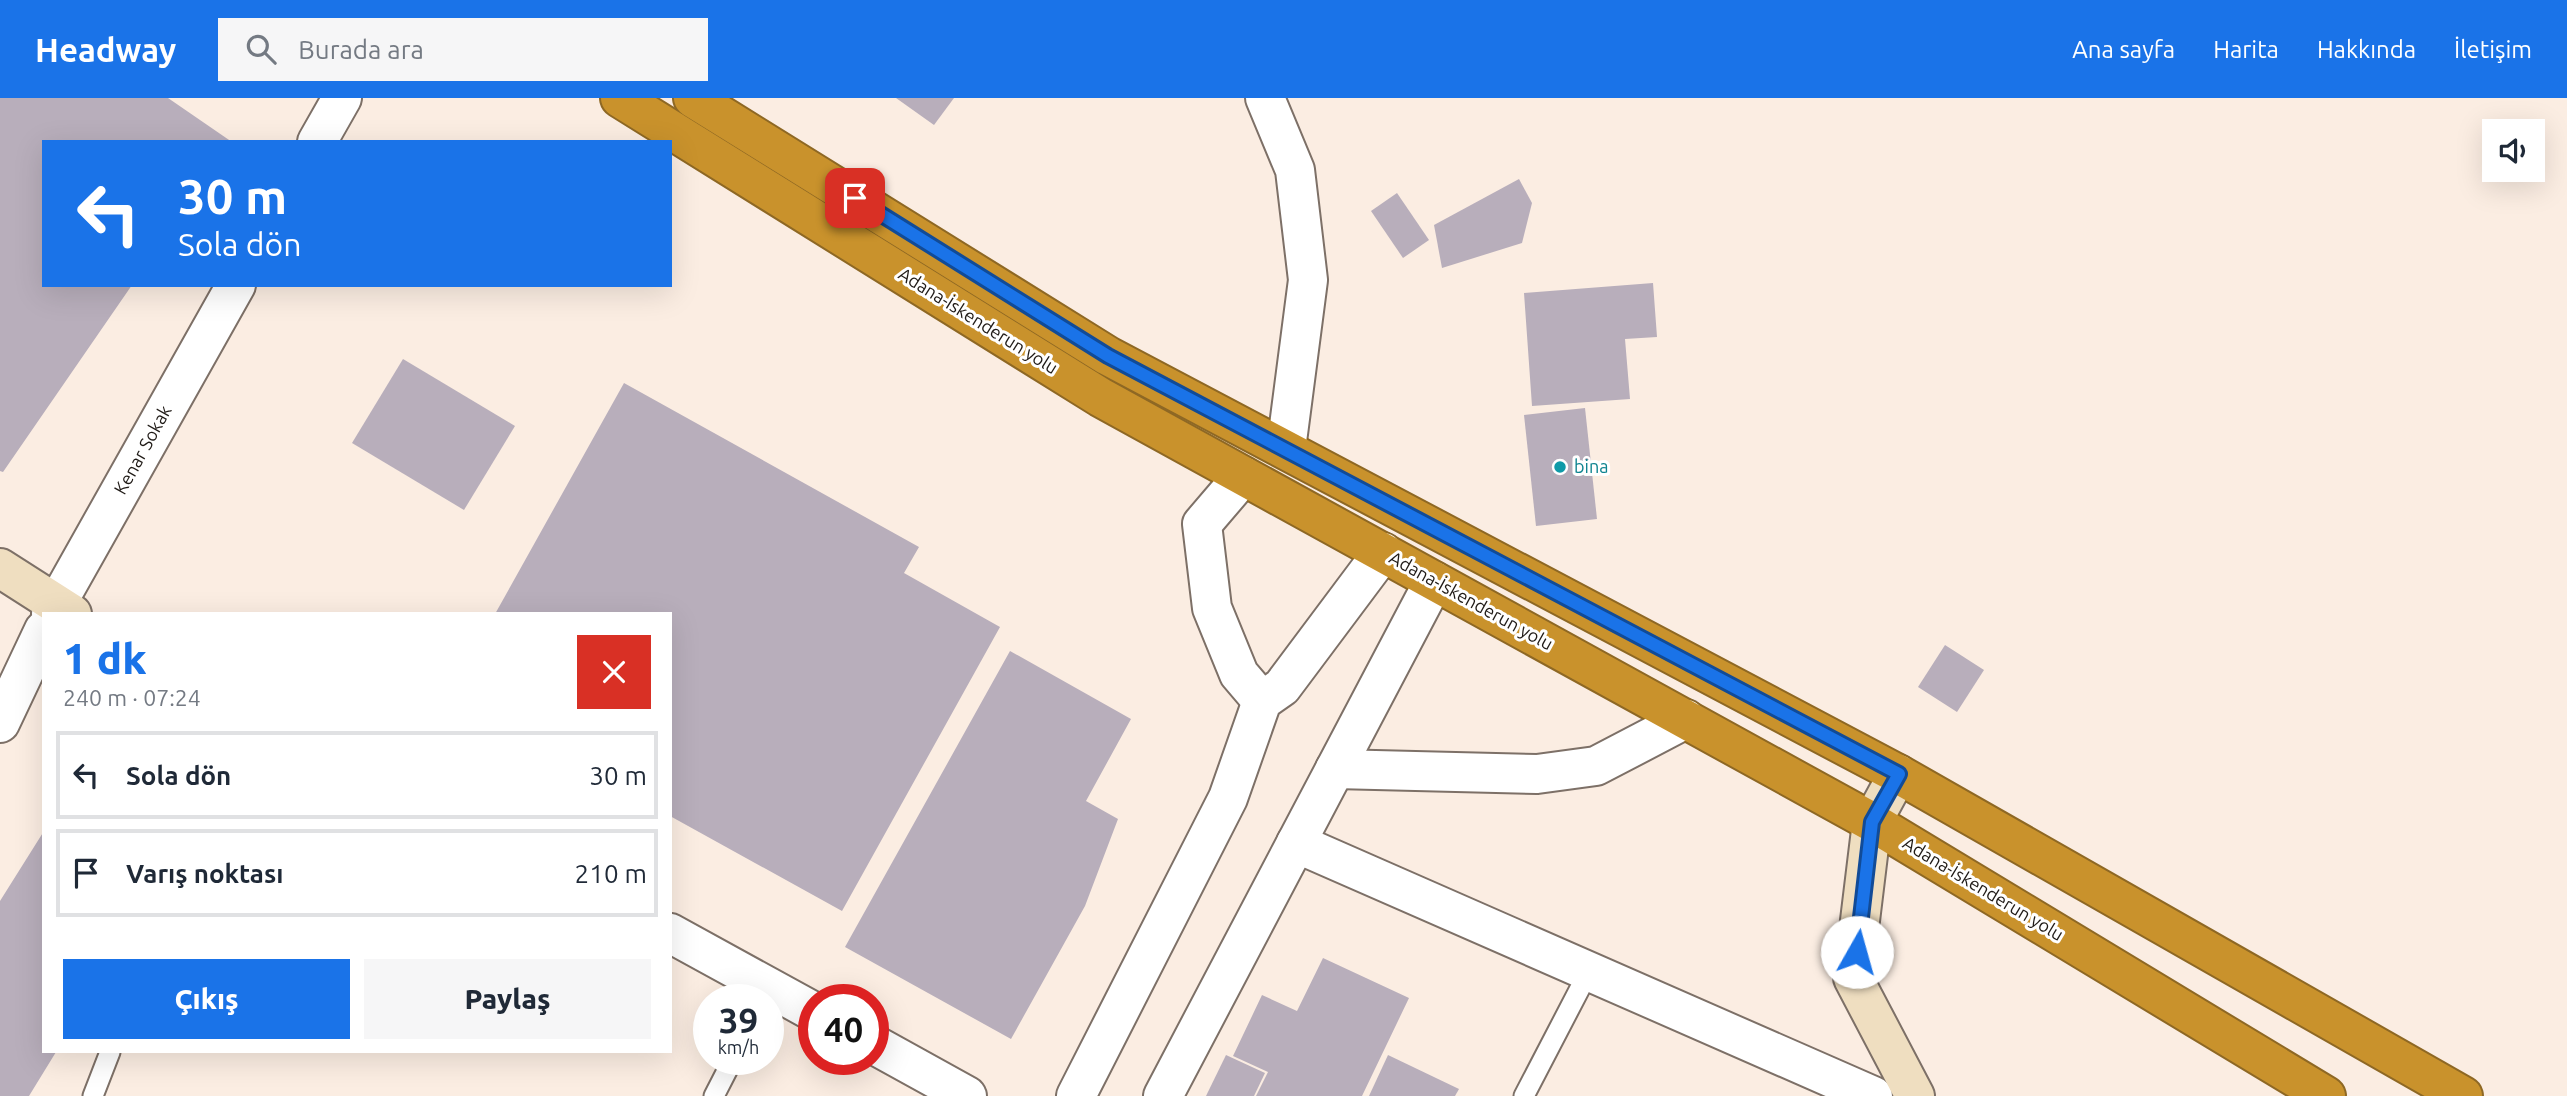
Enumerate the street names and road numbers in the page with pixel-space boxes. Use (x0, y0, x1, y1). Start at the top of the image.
street label: Adana-İskenderun yolu (895, 263, 1062, 377)
street label: Kenar Sokak (109, 402, 175, 497)
street label: Adana-İskenderun yolu (1386, 547, 1557, 653)
street label: Adana-İskenderun yolu (1900, 832, 2067, 944)

